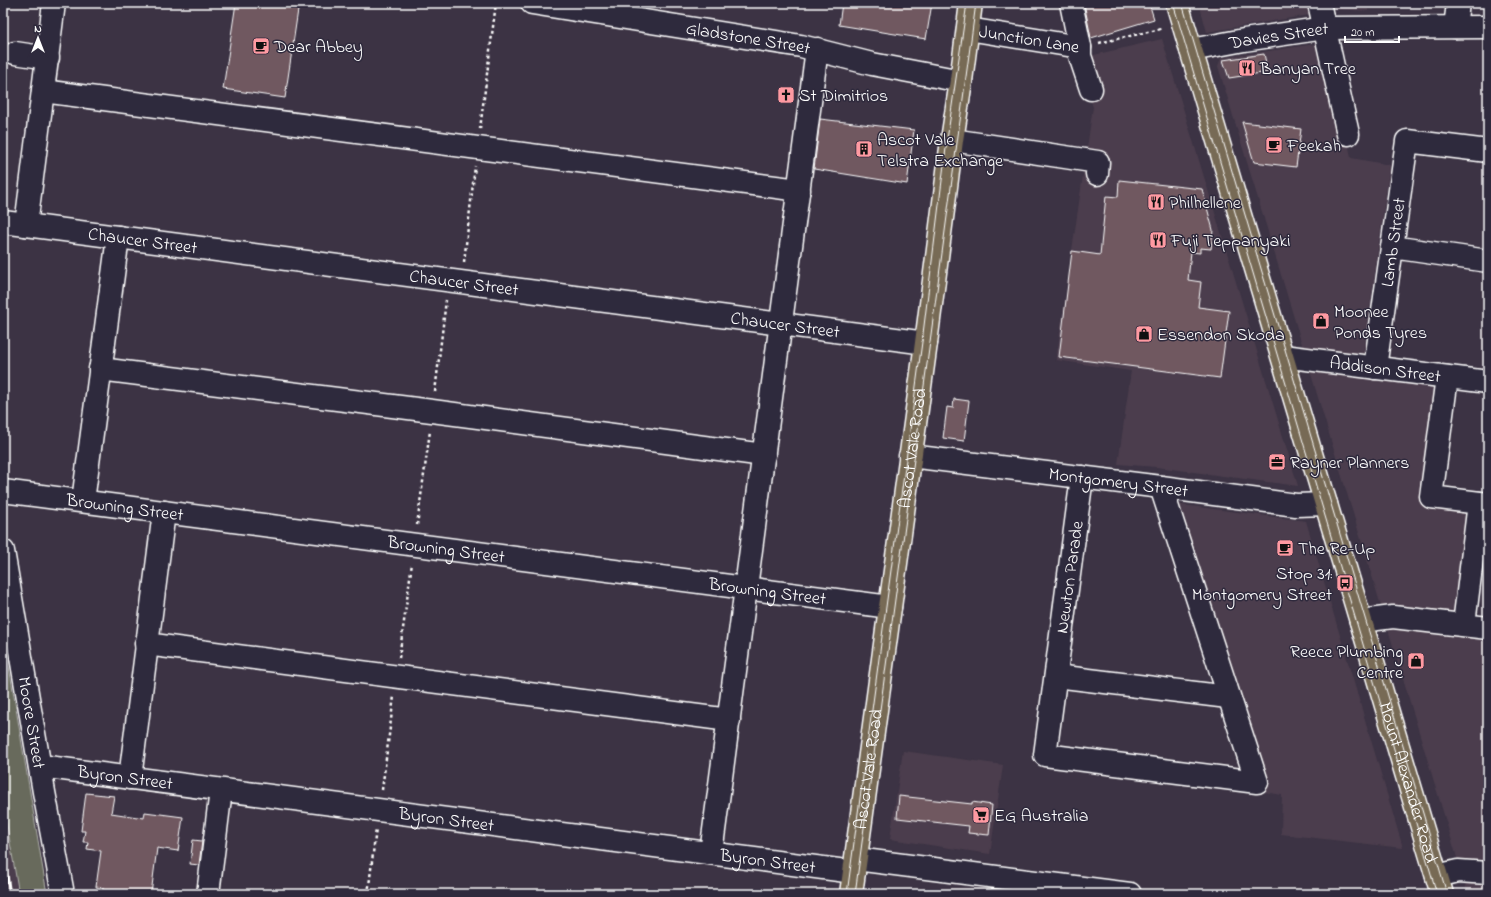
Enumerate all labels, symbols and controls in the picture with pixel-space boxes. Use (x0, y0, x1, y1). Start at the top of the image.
street label: Gladstone Street (684, 17, 813, 63)
street label: Davies Street (1226, 17, 1328, 58)
north arrow (18, 18, 58, 58)
scale bar (1345, 18, 1399, 44)
street label: Junction Lane (977, 20, 1082, 62)
text: N (34, 21, 42, 37)
text: 20 m (1351, 24, 1374, 42)
place label: Dear Abbey (273, 35, 363, 61)
cafe icon: Dear Abbey (251, 36, 271, 56)
place label: Banyan Tree (1259, 57, 1357, 83)
restaurant icon: Banyan Tree (1237, 58, 1257, 78)
place label: St Dimitrios (799, 84, 888, 110)
church icon: St Dimitrios (776, 85, 796, 105)
place label: Ascot Vale Telstra Exchange (877, 128, 1004, 176)
place label: Feekah (1286, 134, 1341, 160)
cafe icon: Feekah (1264, 135, 1284, 155)
building icon: Ascot Vale Telstra Exchange (854, 139, 874, 159)
place label: Philhellene (1169, 191, 1242, 217)
restaurant icon: Philhellene (1146, 192, 1166, 212)
street label: Lamb Street (1376, 196, 1414, 289)
street label: Chaucer Street (86, 222, 199, 262)
place label: Fuji Teppanyaki (1170, 229, 1290, 255)
restaurant icon: Fuji Teppanyaki (1148, 230, 1168, 250)
street label: Chaucer Street (408, 264, 520, 304)
place label: Moonee Ponds Tyres (1334, 300, 1427, 347)
street label: Chaucer Street (729, 306, 841, 347)
shop icon: Moonee Ponds Tyres (1311, 311, 1331, 331)
place label: Essendon Skoda (1157, 323, 1285, 349)
shop icon: Essendon Skoda (1134, 324, 1154, 344)
street label: Addison Street (1328, 351, 1442, 391)
street label: Ascot Vale Road (893, 387, 935, 510)
place label: Rayner Planners (1290, 451, 1409, 477)
office icon: Rayner Planners (1267, 452, 1287, 472)
street label: Montgomery Street (1047, 462, 1189, 505)
street label: Browning Street (64, 488, 185, 529)
street label: Newton Parade (1050, 518, 1092, 635)
street label: Browning Street (385, 530, 506, 571)
place label: The Re-Up (1298, 537, 1376, 563)
cafe icon: The Re-Up (1275, 538, 1295, 558)
place label: Stop 31: Montgomery Street (1192, 562, 1332, 610)
street label: Browning Street (706, 572, 827, 613)
bus stop icon: Stop 31: Montgomery Street (1335, 573, 1355, 593)
place label: Reece Plumbing Centre (1290, 640, 1404, 687)
shop icon: Reece Plumbing Centre (1406, 651, 1426, 671)
street label: Moore Street (10, 675, 51, 771)
street label: Mount Alexander Road (1371, 699, 1443, 866)
street label: Ascot Vale Road (849, 708, 891, 831)
street label: Byron Street (75, 760, 174, 798)
street label: Byron Street (396, 802, 496, 840)
place label: EG Australia (994, 804, 1089, 830)
supermarket icon: EG Australia (971, 805, 991, 825)
street label: Byron Street (717, 844, 817, 882)

